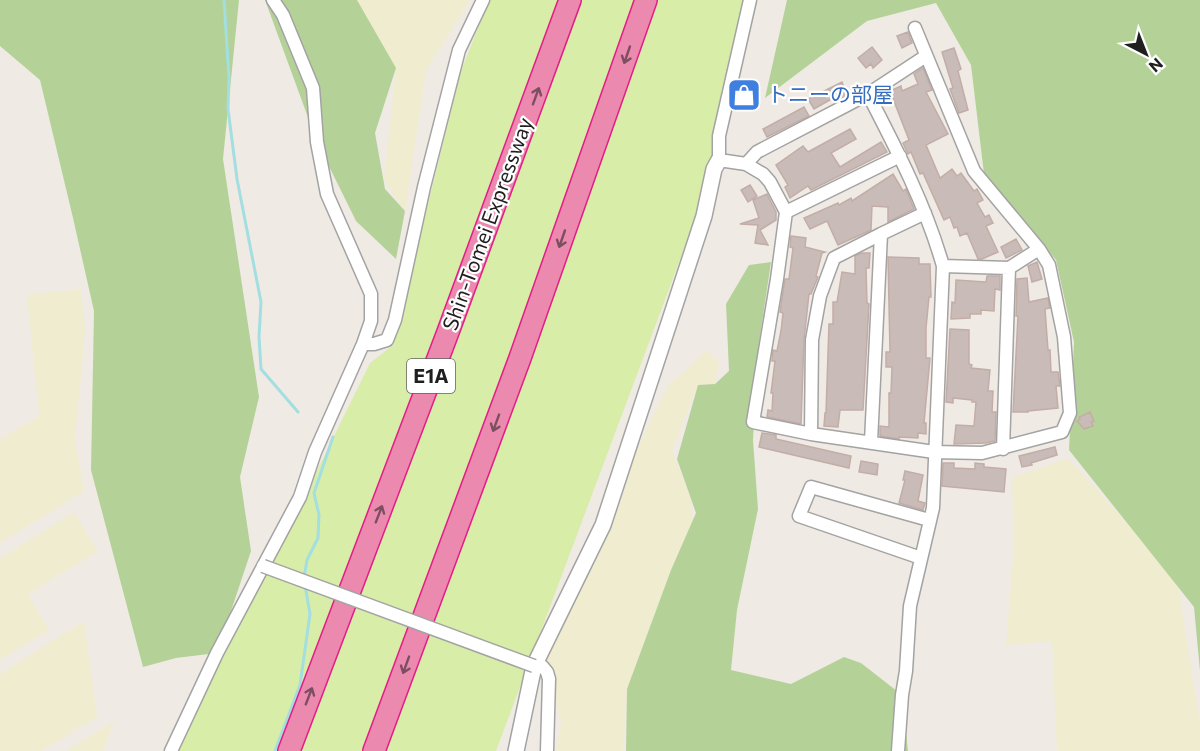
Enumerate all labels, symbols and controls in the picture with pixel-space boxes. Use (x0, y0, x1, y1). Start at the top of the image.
north arrow (1116, 24, 1176, 84)
one-way arrow (621, 45, 632, 64)
text: N (1146, 54, 1167, 77)
shop icon: トニーの部屋 (726, 77, 762, 113)
place label: トニーの部屋 (767, 81, 893, 106)
one-way arrow (531, 87, 542, 105)
street label: Shin-Tomei Expressway (436, 113, 537, 333)
one-way arrow (556, 229, 567, 248)
road number: E1A (407, 359, 455, 393)
one-way arrow (490, 413, 501, 432)
one-way arrow (374, 505, 385, 524)
one-way arrow (400, 655, 411, 673)
one-way arrow (305, 688, 316, 706)

